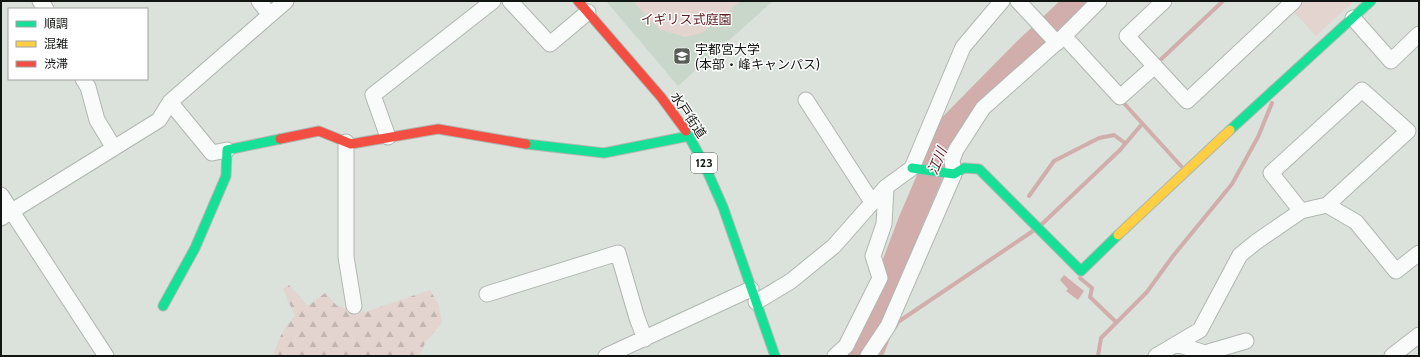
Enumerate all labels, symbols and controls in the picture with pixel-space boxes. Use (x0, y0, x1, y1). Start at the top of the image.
legend (8, 8, 148, 80)
park label: イギリス式庭園 (640, 11, 732, 27)
text: 順調 (44, 16, 68, 31)
text: 混雑 (44, 36, 68, 51)
place label: 宇都宮大学 (本部・峰キャンパス) (695, 41, 820, 72)
school or university icon: 宇都宮大学 (本部・峰キャンパス) (672, 46, 692, 66)
text: 渋滞 (44, 56, 68, 71)
street label: 水戸街道 (668, 89, 710, 141)
water label: 江川 (923, 143, 952, 177)
road number: 123 (691, 153, 717, 173)

